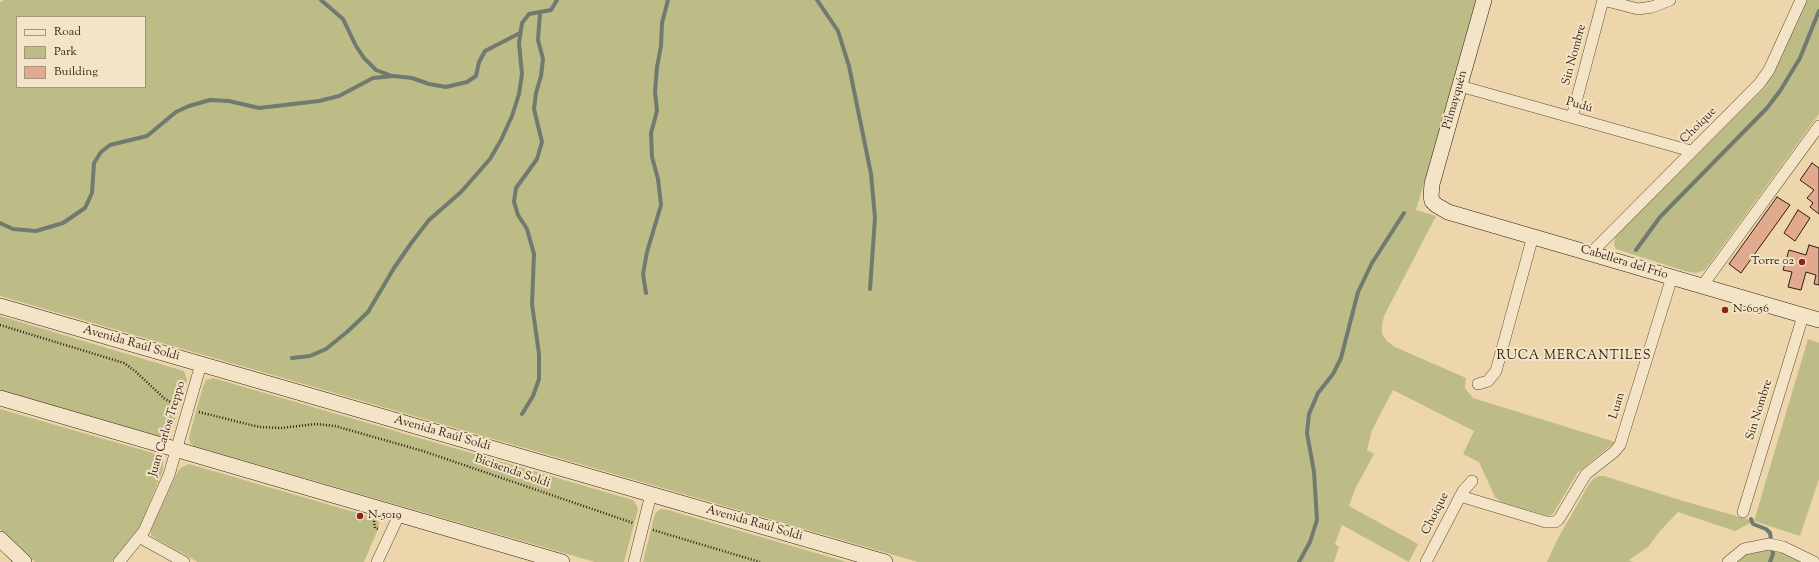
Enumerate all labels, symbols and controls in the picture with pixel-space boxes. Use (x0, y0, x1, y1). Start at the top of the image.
legend (16, 16, 146, 88)
text: Road (54, 23, 81, 41)
street label: Sin Nombre (1560, 23, 1590, 87)
text: Park (54, 43, 77, 61)
text: Building (54, 63, 98, 81)
street label: Pilmayquén (1441, 69, 1471, 131)
street label: Pudú (1564, 95, 1594, 117)
street label: Choique (1678, 105, 1720, 147)
street label: Cabellera del Frío (1579, 243, 1669, 283)
place label: Torre 02 (1751, 255, 1794, 269)
marker: Torre 02 (1797, 257, 1807, 267)
place label: N-6056 (1733, 303, 1769, 317)
marker: N-6056 (1720, 305, 1730, 315)
street label: Avenida Raúl Soldi (81, 323, 181, 365)
district label: RUCA MERCANTILES (1497, 349, 1651, 365)
street label: Sin Nombre (1744, 378, 1776, 442)
street label: Juan Carlos Treppo (147, 380, 189, 478)
street label: Luan (1607, 391, 1629, 421)
street label: Avenida Raúl Soldi (392, 413, 492, 455)
street label: Bicisenda Soldi (472, 452, 552, 492)
street label: Choique (1419, 490, 1453, 538)
street label: Avenida Raúl Soldi (704, 503, 804, 545)
place label: N-5019 (368, 509, 402, 523)
marker: N-5019 (355, 511, 365, 521)

